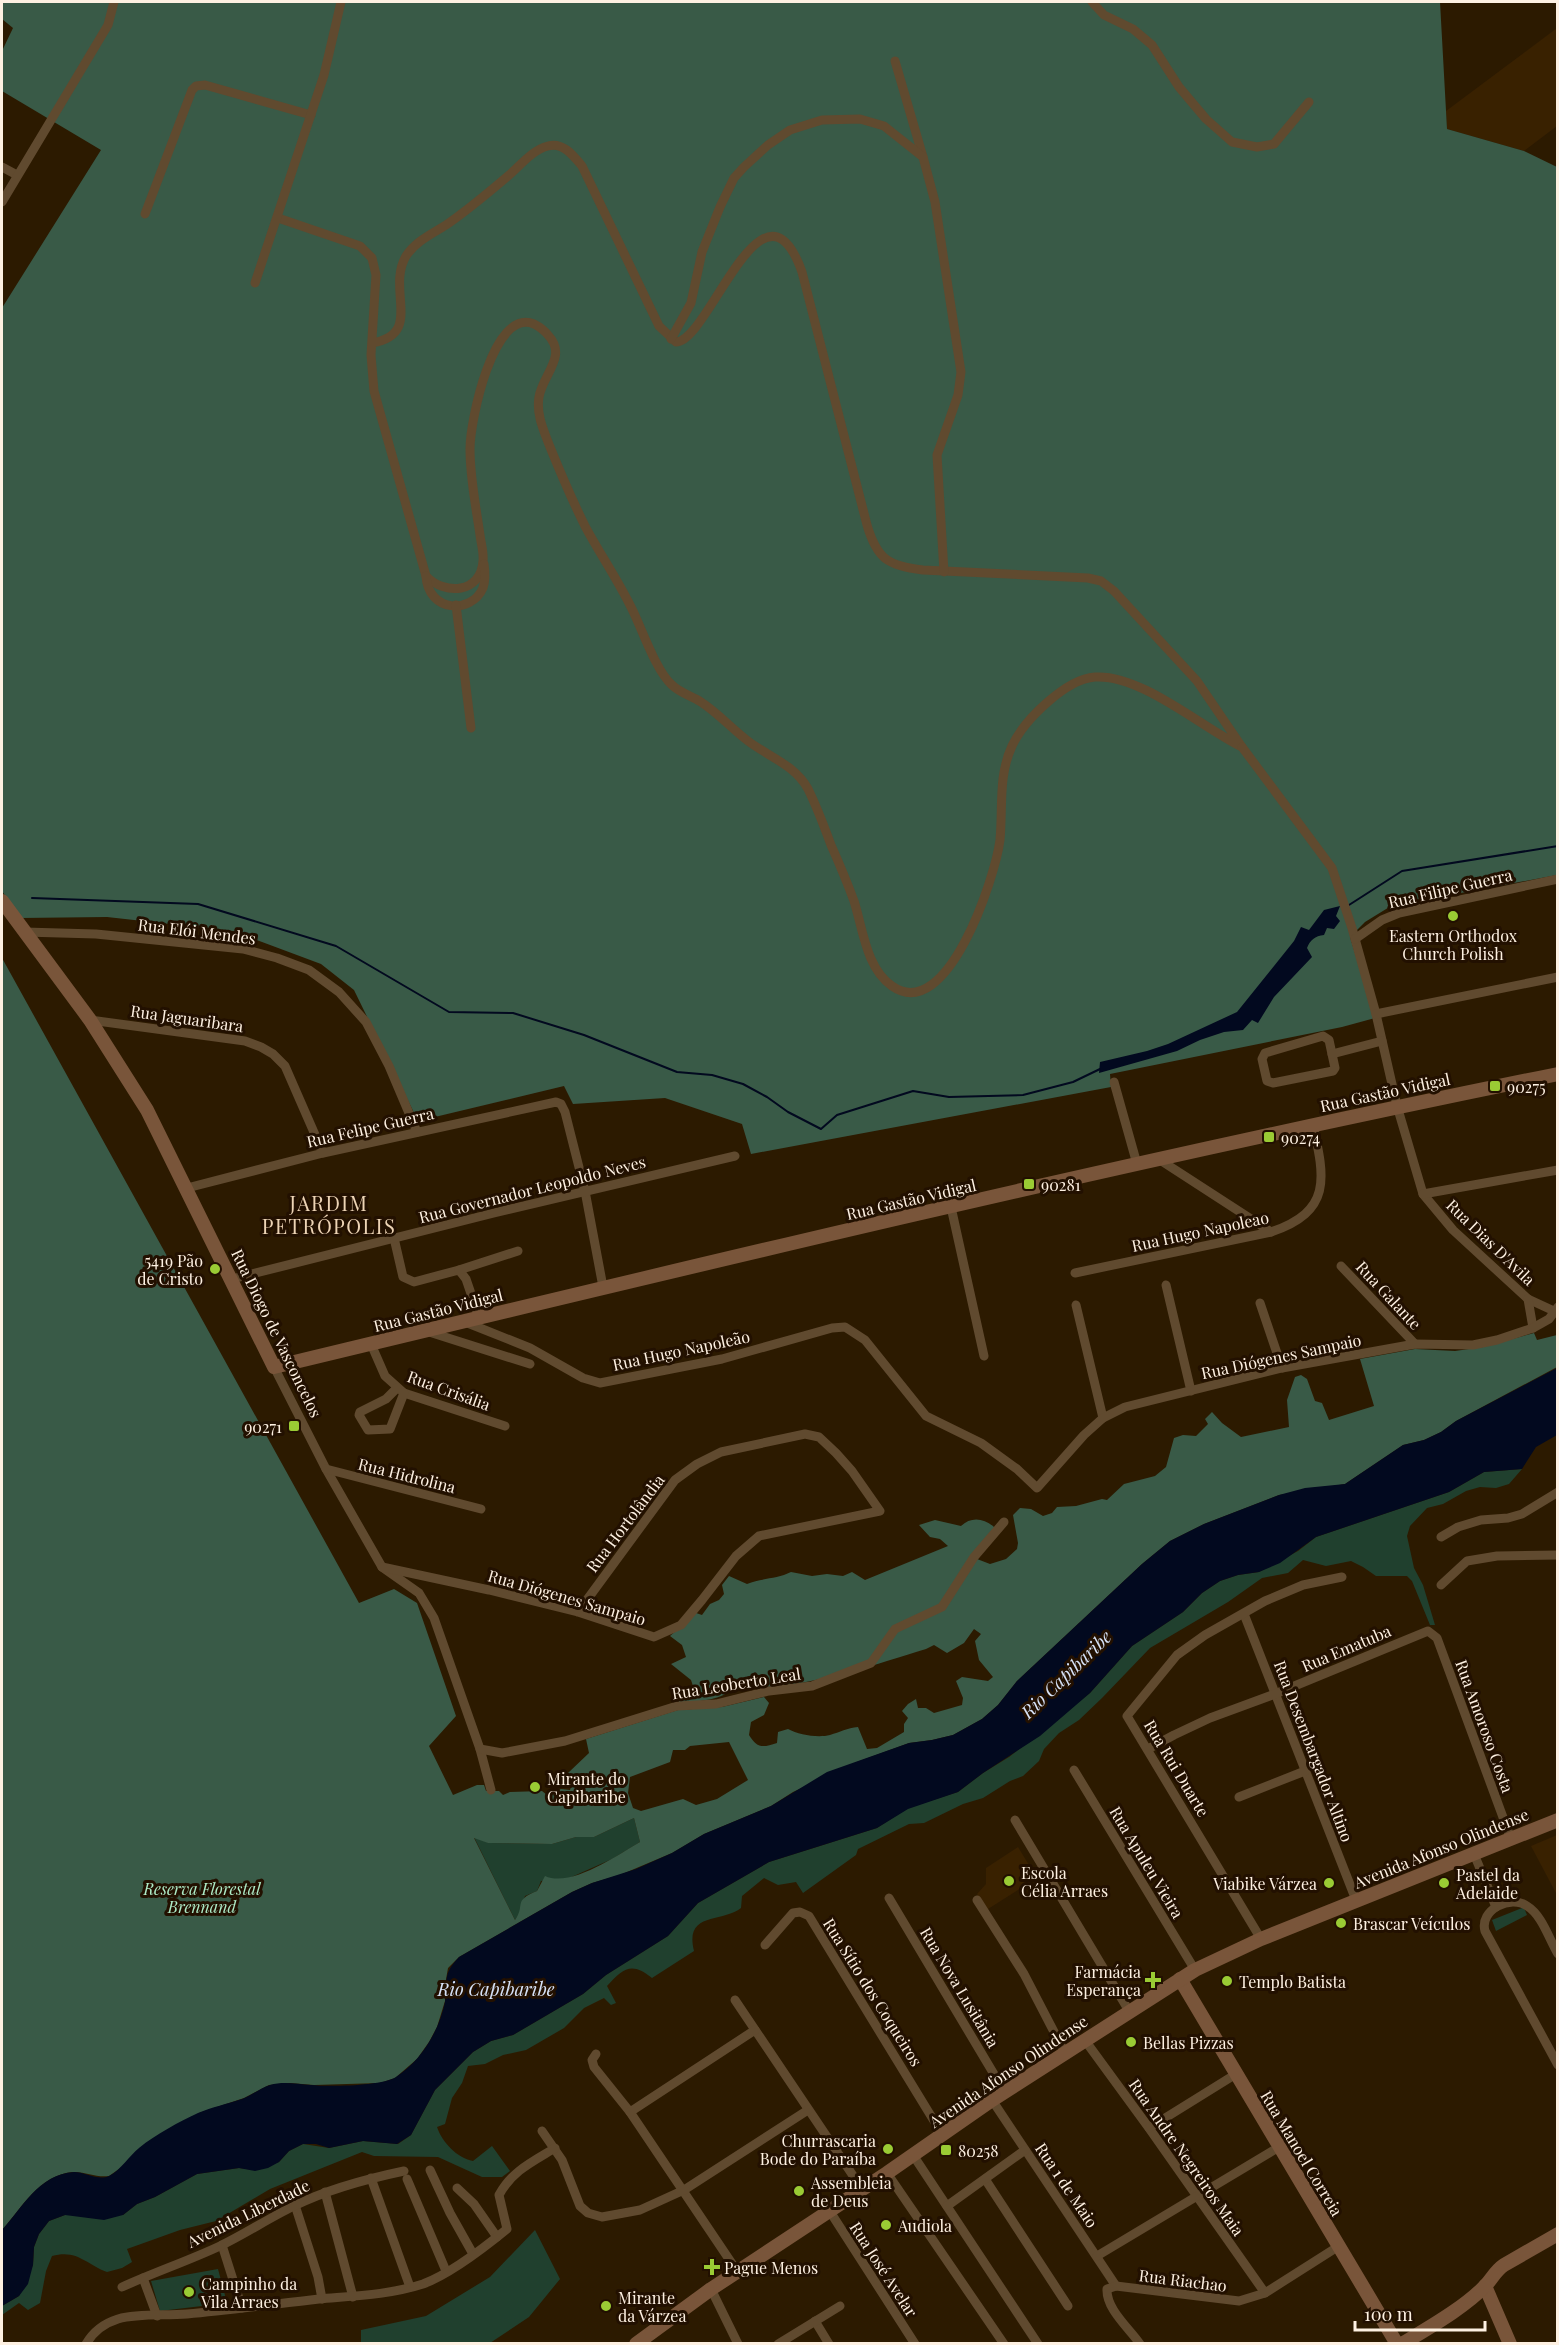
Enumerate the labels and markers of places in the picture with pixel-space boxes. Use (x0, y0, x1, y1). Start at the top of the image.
marker: Eastern Orthodox Church Polish (1446, 909, 1460, 923)
place label: Eastern Orthodox Church Polish (1389, 925, 1518, 964)
place label: 90275 (1507, 1076, 1546, 1097)
marker: 90275 (1488, 1079, 1502, 1093)
place label: 90274 (1281, 1127, 1320, 1148)
marker: 90274 (1262, 1130, 1276, 1144)
place label: 90281 (1041, 1174, 1081, 1195)
marker: 90281 (1022, 1177, 1036, 1191)
place label: 5419 Pão de Cristo (137, 1250, 203, 1289)
marker: 5419 Pão de Cristo (208, 1262, 222, 1276)
place label: 90271 (244, 1416, 282, 1437)
marker: 90271 (287, 1419, 301, 1433)
place label: Mirante do Capibaribe (547, 1768, 626, 1807)
marker: Mirante do Capibaribe (528, 1780, 542, 1794)
place label: Escola Célia Arraes (1021, 1862, 1108, 1901)
place label: Pastel da Adelaide (1455, 1864, 1520, 1903)
place label: Viabike Várzea (1212, 1873, 1317, 1894)
marker: Escola Célia Arraes (1002, 1874, 1016, 1888)
marker: Viabike Várzea (1322, 1876, 1336, 1890)
marker: Pastel da Adelaide (1437, 1876, 1451, 1890)
place label: Brascar Veículos (1353, 1913, 1470, 1934)
marker: Brascar Veículos (1334, 1916, 1348, 1930)
place label: Farmácia Esperança (1066, 1961, 1141, 2000)
place label: Templo Batista (1239, 1971, 1346, 1992)
marker: Farmácia Esperança (1146, 1973, 1160, 1987)
marker: Templo Batista (1220, 1974, 1234, 1988)
place label: Bellas Pizzas (1143, 2032, 1234, 2053)
marker: Bellas Pizzas (1124, 2035, 1138, 2049)
place label: Churrascaria Bode do Paraíba (760, 2130, 876, 2169)
place label: 80258 (958, 2140, 999, 2161)
marker: Churrascaria Bode do Paraíba (881, 2142, 895, 2156)
marker: 80258 (939, 2143, 953, 2157)
place label: Assembleia de Deus (810, 2172, 892, 2211)
marker: Assembleia de Deus (792, 2184, 806, 2198)
place label: Audiola (897, 2215, 952, 2236)
marker: Audiola (879, 2218, 893, 2232)
place label: Pague Menos (724, 2257, 818, 2278)
marker: Pague Menos (705, 2260, 719, 2274)
place label: Campinho da Vila Arraes (200, 2273, 297, 2312)
marker: Campinho da Vila Arraes (182, 2285, 196, 2299)
place label: Mirante da Várzea (618, 2287, 686, 2326)
marker: Mirante da Várzea (599, 2299, 613, 2313)

